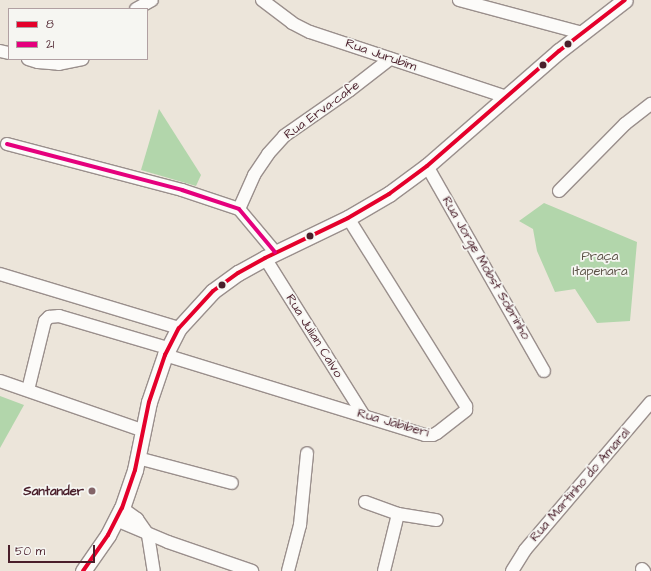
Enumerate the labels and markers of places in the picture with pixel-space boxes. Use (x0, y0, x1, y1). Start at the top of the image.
unlabelled marker (563, 39, 573, 49)
unlabelled marker (538, 60, 548, 70)
unlabelled marker (305, 231, 315, 241)
unlabelled marker (217, 280, 227, 290)
place label: Santander (23, 483, 84, 499)
marker: Santander (87, 486, 97, 496)

